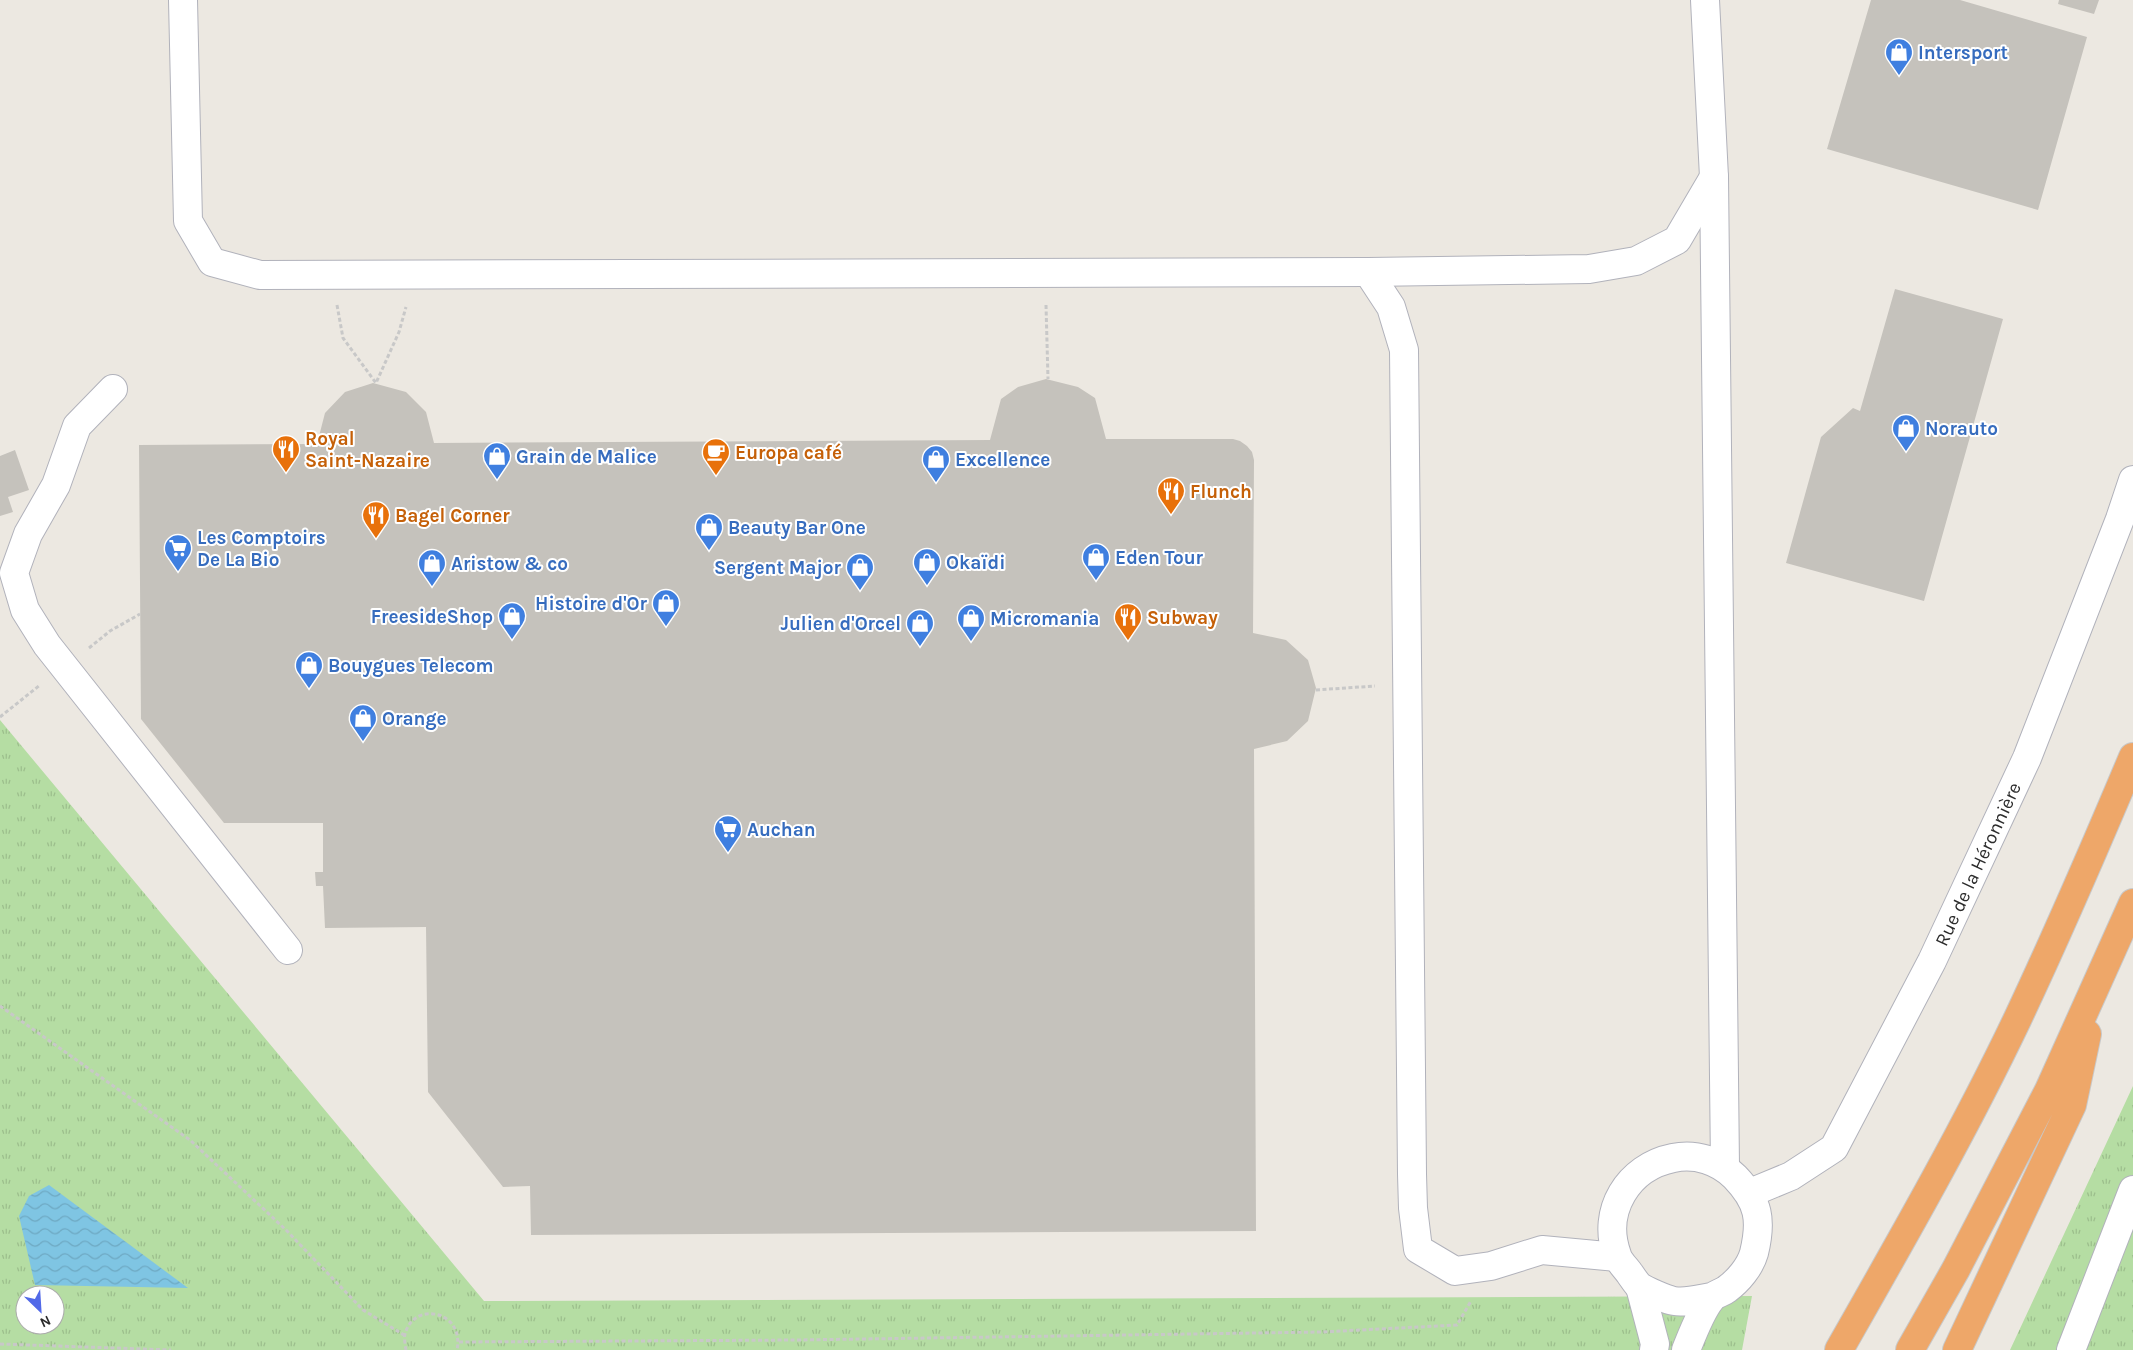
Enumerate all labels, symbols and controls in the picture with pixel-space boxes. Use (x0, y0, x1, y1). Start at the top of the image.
shop icon: Intersport (1884, 37, 1914, 76)
place label: Intersport (1918, 42, 2008, 64)
shop icon: Norauto (1891, 413, 1921, 452)
place label: Norauto (1925, 418, 1998, 440)
place label: Royal Saint-Nazaire (305, 428, 430, 472)
restaurant icon: Royal Saint-Nazaire (271, 434, 301, 473)
cafe icon: Europa café (701, 437, 731, 476)
shop icon: Grain de Malice (482, 441, 512, 480)
place label: Europa café (735, 442, 842, 464)
shop icon: Excellence (921, 444, 951, 483)
place label: Grain de Malice (516, 446, 657, 468)
place label: Excellence (955, 449, 1050, 471)
restaurant icon: Flunch (1156, 476, 1186, 515)
place label: Flunch (1190, 481, 1252, 503)
restaurant icon: Bagel Corner (361, 500, 391, 539)
place label: Bagel Corner (395, 505, 510, 527)
shop icon: Beauty Bar One (694, 512, 724, 551)
place label: Beauty Bar One (728, 517, 866, 539)
place label: Les Comptoirs De La Bio (197, 527, 326, 571)
supermarket icon: Les Comptoirs De La Bio (163, 533, 193, 572)
shop icon: Eden Tour (1081, 542, 1111, 581)
shop icon: Okaïdi (912, 547, 942, 586)
place label: Eden Tour (1115, 547, 1204, 569)
shop icon: Aristow & co (417, 548, 447, 587)
shop icon: Sergent Major (845, 552, 875, 591)
place label: Okaïdi (946, 552, 1005, 574)
place label: Aristow & co (451, 553, 568, 575)
place label: Sergent Major (714, 557, 842, 579)
shop icon: Histoire d'Or (651, 588, 681, 627)
place label: Histoire d'Or (535, 593, 648, 615)
shop icon: FreesideShop (497, 601, 527, 640)
restaurant icon: Subway (1113, 602, 1143, 641)
shop icon: Micromania (956, 603, 986, 642)
place label: FreesideShop (371, 606, 493, 628)
place label: Subway (1147, 607, 1218, 629)
shop icon: Julien d'Orcel (905, 608, 935, 647)
place label: Micromania (990, 608, 1099, 630)
place label: Julien d'Orcel (781, 613, 901, 635)
shop icon: Bouygues Telecom (294, 650, 324, 689)
place label: Bouygues Telecom (328, 655, 494, 677)
shop icon: Orange (348, 703, 378, 742)
place label: Orange (382, 708, 447, 730)
street label: Rue de la Héronnière (1931, 779, 2026, 950)
supermarket icon: Auchan (713, 814, 743, 853)
place label: Auchan (747, 819, 816, 841)
north arrow (15, 1285, 65, 1335)
text: N (37, 1312, 53, 1331)

